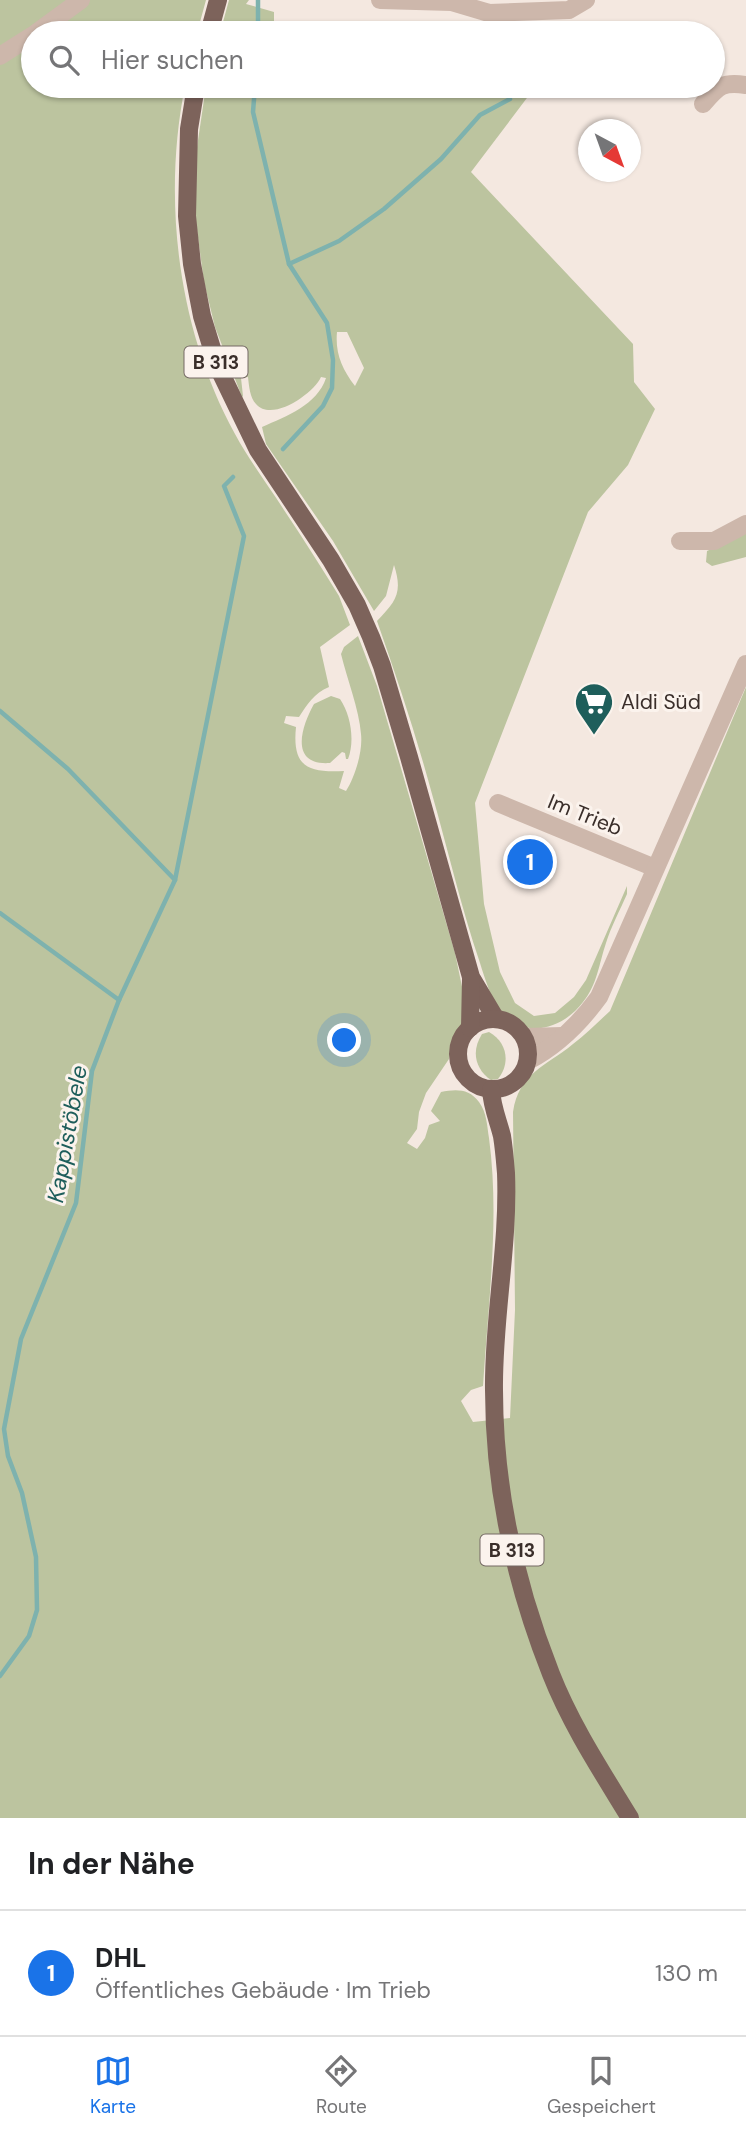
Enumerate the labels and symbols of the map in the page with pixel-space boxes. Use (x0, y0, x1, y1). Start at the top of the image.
north arrow (578, 119, 641, 182)
road number: B 313 (184, 346, 248, 378)
supermarket icon: Aldi Süd (573, 681, 615, 736)
place label: Aldi Süd (621, 688, 701, 716)
street label: Im Trieb (544, 787, 626, 843)
pin: 1 (507, 836, 553, 888)
your location (327, 1023, 361, 1057)
water label: Kappistöbele (40, 1063, 94, 1205)
road number: B 313 (480, 1534, 544, 1566)

